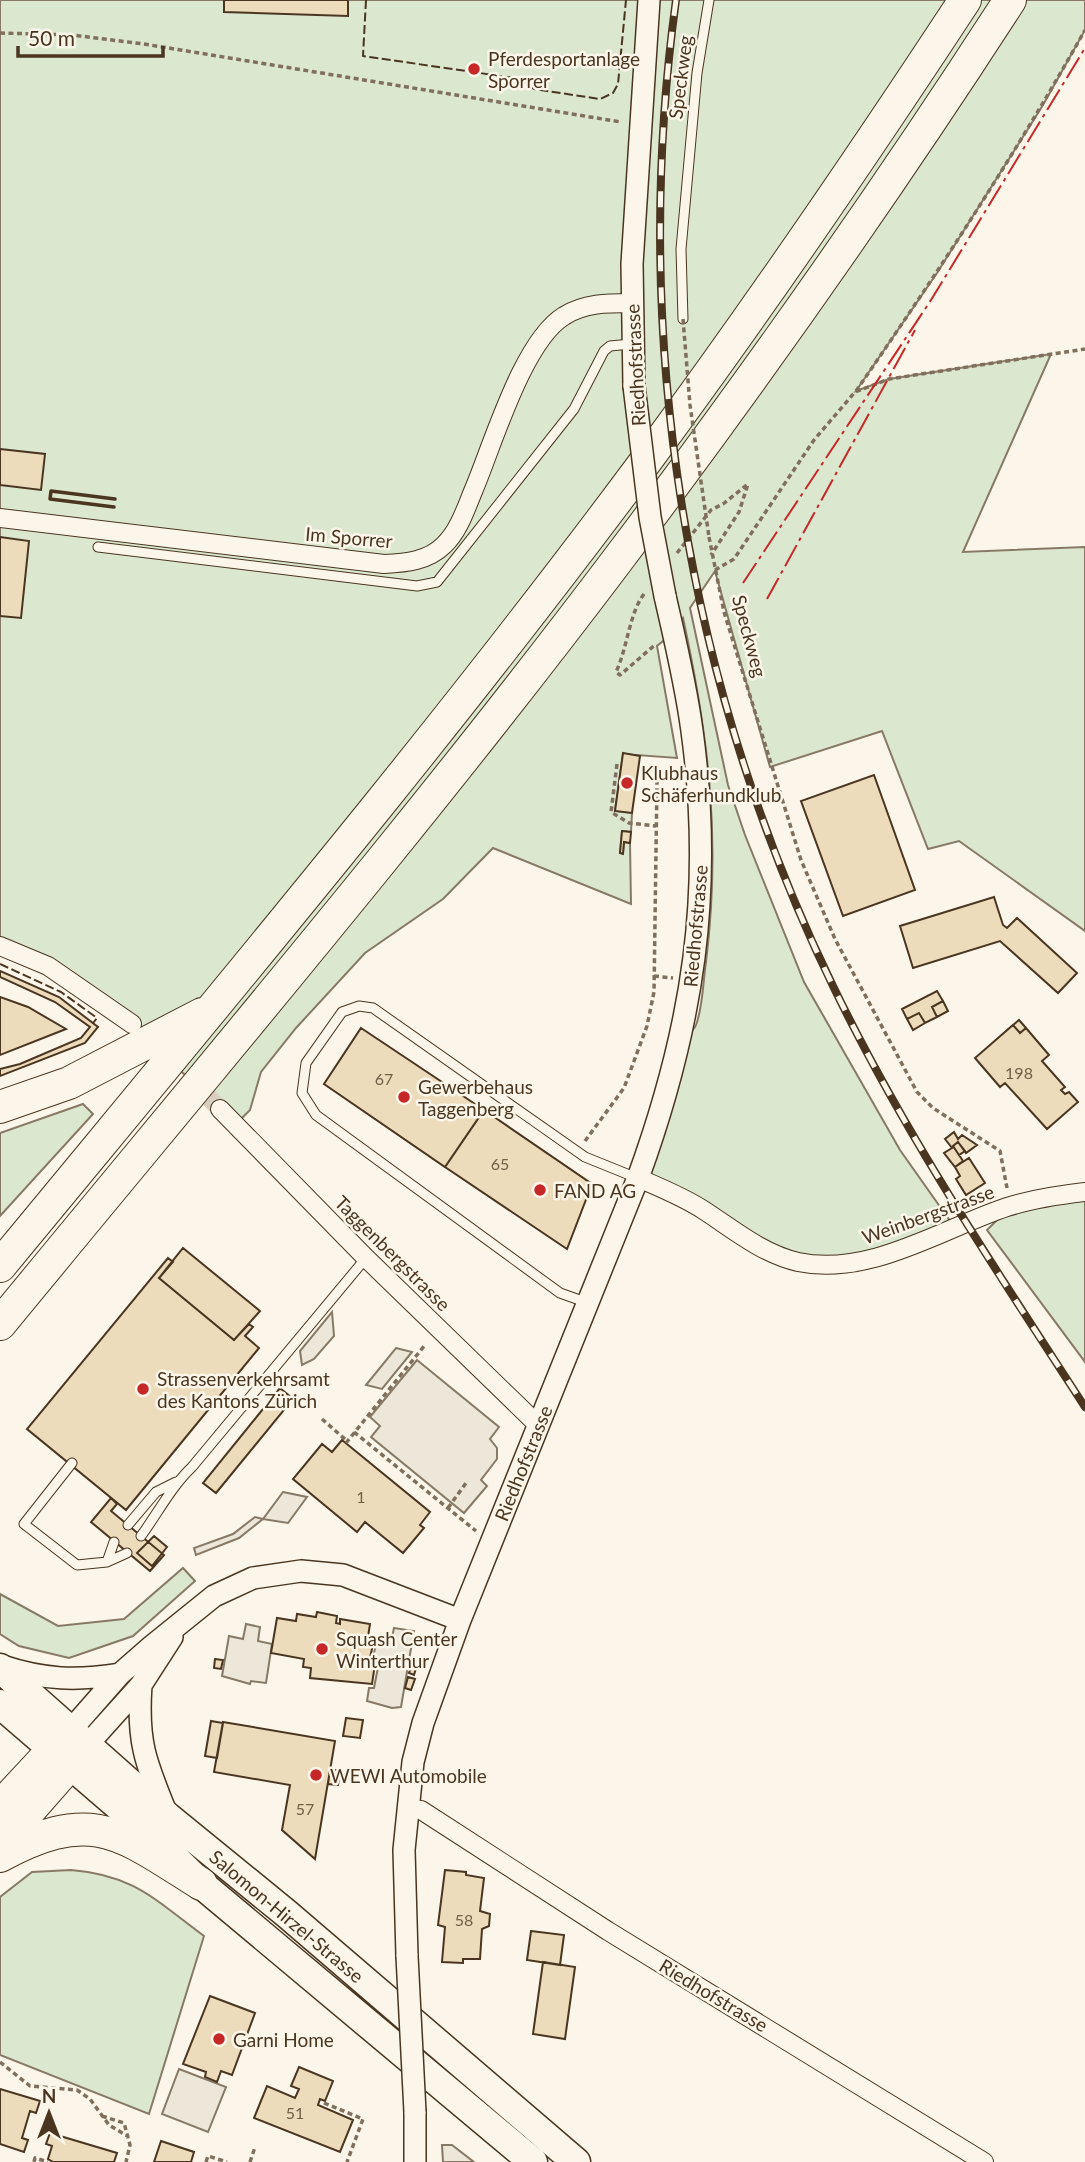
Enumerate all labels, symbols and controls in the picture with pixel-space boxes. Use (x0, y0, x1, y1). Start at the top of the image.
scale bar (18, 14, 163, 58)
text: 50 m (28, 25, 75, 50)
street label: Speckweg (663, 34, 697, 120)
place label: Pferdesportanlage Sporrer (488, 47, 640, 92)
marker: Pferdesportanlage Sporrer (466, 61, 482, 77)
street label: Riedhofstrasse (620, 303, 650, 427)
street label: Im Sporrer (304, 522, 394, 552)
street label: Speckweg (728, 592, 772, 680)
place label: Klubhaus Schäferhundklub (641, 761, 781, 806)
marker: Klubhaus Schäferhundklub (619, 775, 635, 791)
street label: Riedhofstrasse (678, 864, 712, 988)
house number: 198 (1005, 1063, 1033, 1082)
house number: 67 (375, 1069, 393, 1088)
place label: Gewerbehaus Taggenberg (418, 1075, 533, 1120)
marker: Gewerbehaus Taggenberg (396, 1089, 412, 1105)
house number: 65 (491, 1154, 509, 1173)
place label: FAND AG (554, 1179, 636, 1202)
street label: Weinbergstrasse (859, 1179, 997, 1249)
marker: FAND AG (532, 1182, 548, 1198)
street label: Taggenbergstrasse (331, 1191, 455, 1315)
place label: Strassenverkehrsamt des Kantons Zürich (157, 1367, 330, 1412)
marker: Strassenverkehrsamt des Kantons Zürich (135, 1381, 151, 1397)
street label: Riedhofstrasse (489, 1402, 557, 1524)
house number: 1 (356, 1487, 366, 1506)
place label: Squash Center Winterthur (336, 1627, 457, 1672)
marker: Squash Center Winterthur (314, 1641, 330, 1657)
place label: WEWI Automobile (330, 1764, 487, 1787)
marker: WEWI Automobile (308, 1767, 324, 1783)
house number: 57 (296, 1799, 314, 1818)
street label: Salomon-Hirzel-Strasse (205, 1845, 369, 1987)
house number: 58 (455, 1910, 473, 1929)
street label: Riedhofstrasse (656, 1954, 772, 2036)
place label: Garni Home (233, 2028, 334, 2051)
marker: Garni Home (211, 2031, 227, 2047)
north arrow (14, 2078, 84, 2148)
text: N (42, 2084, 56, 2107)
house number: 51 (286, 2103, 304, 2122)

